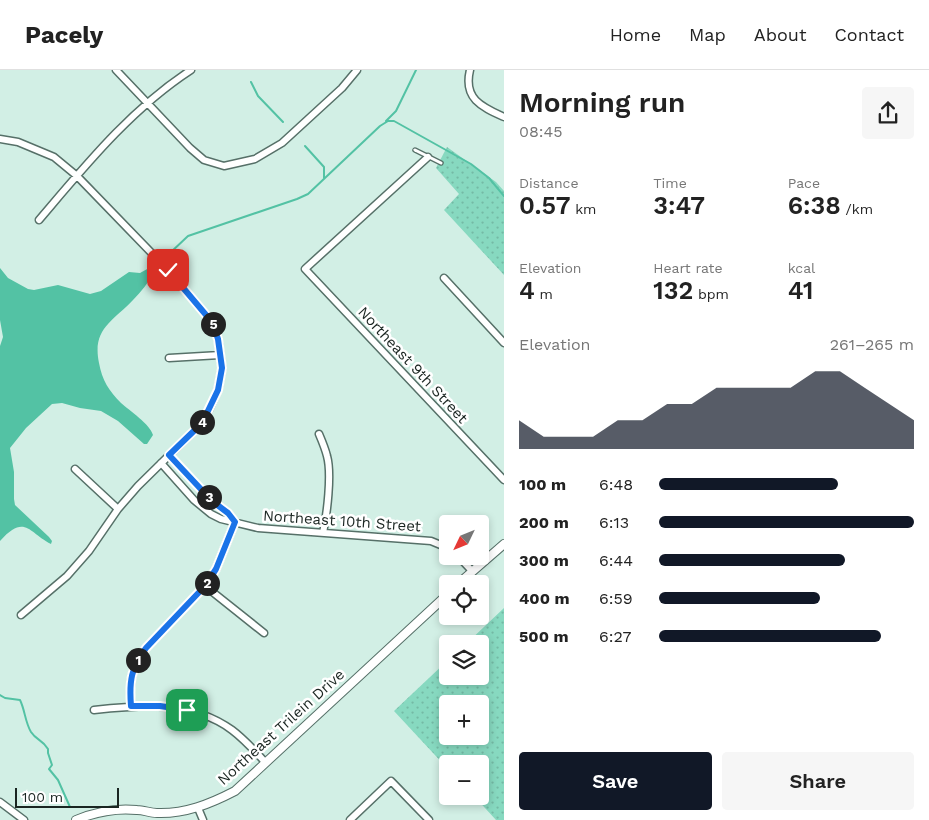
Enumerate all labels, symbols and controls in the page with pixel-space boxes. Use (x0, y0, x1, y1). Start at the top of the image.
text: Pacely (25, 21, 103, 49)
text: Home (610, 24, 661, 45)
text: Map (689, 24, 726, 45)
text: About (754, 24, 806, 45)
text: Contact (834, 24, 904, 45)
text: Morning run (519, 86, 685, 119)
button: share (862, 87, 914, 139)
text: 08:45 (519, 122, 563, 141)
text: Distance (519, 175, 579, 191)
text: Time (653, 175, 687, 191)
text: Pace (788, 175, 820, 191)
text: 0.57 (519, 191, 570, 220)
text: 3:47 (653, 191, 705, 220)
text: 6:38 (788, 191, 841, 220)
text: km (570, 201, 596, 217)
text: /km (841, 201, 873, 217)
pin (147, 249, 189, 291)
icon: check (154, 256, 182, 284)
text: Elevation (519, 260, 582, 276)
text: Heart rate (653, 260, 723, 276)
text: kcal (788, 260, 815, 276)
text: 4 (519, 276, 535, 305)
text: 132 (653, 276, 693, 305)
text: 41 (788, 276, 813, 305)
text: m (535, 286, 553, 302)
text: bpm (693, 286, 729, 302)
street label: Northeast 9th Street (354, 303, 472, 427)
pin: 5 (200, 312, 226, 336)
text: 5 (209, 316, 218, 332)
text: Elevation (519, 335, 590, 354)
text: 261–265 m (830, 335, 914, 354)
pin: 4 (190, 410, 214, 434)
text: 4 (198, 414, 207, 430)
text: 100 m (519, 475, 566, 494)
text: 6:48 (599, 475, 633, 494)
pin: 3 (196, 484, 222, 510)
text: 3 (205, 489, 214, 505)
street label: Northeast 10th Street (262, 507, 422, 536)
text: 200 m (519, 513, 569, 532)
text: 6:13 (599, 513, 629, 532)
north arrow (439, 515, 489, 565)
map controls (439, 515, 489, 805)
text: 300 m (519, 551, 569, 570)
text: 6:44 (599, 551, 633, 570)
pin: 2 (194, 570, 220, 596)
text: 2 (203, 575, 212, 591)
button: locate (439, 575, 489, 625)
text: 400 m (519, 589, 570, 608)
text: 6:59 (599, 589, 633, 608)
text: 500 m (519, 627, 569, 646)
text: 6:27 (599, 627, 631, 646)
button: layers (439, 635, 489, 685)
pin: 1 (126, 648, 150, 672)
text: 1 (135, 652, 142, 668)
street label: Northeast Trilein Drive (214, 665, 348, 789)
pin (166, 689, 208, 731)
button: + (439, 695, 489, 745)
icon: arrive (173, 696, 201, 724)
button: Save (519, 752, 712, 810)
button: Share (722, 752, 914, 810)
button: − (439, 755, 489, 805)
scale bar (15, 785, 119, 808)
text: 100 m (22, 789, 63, 805)

